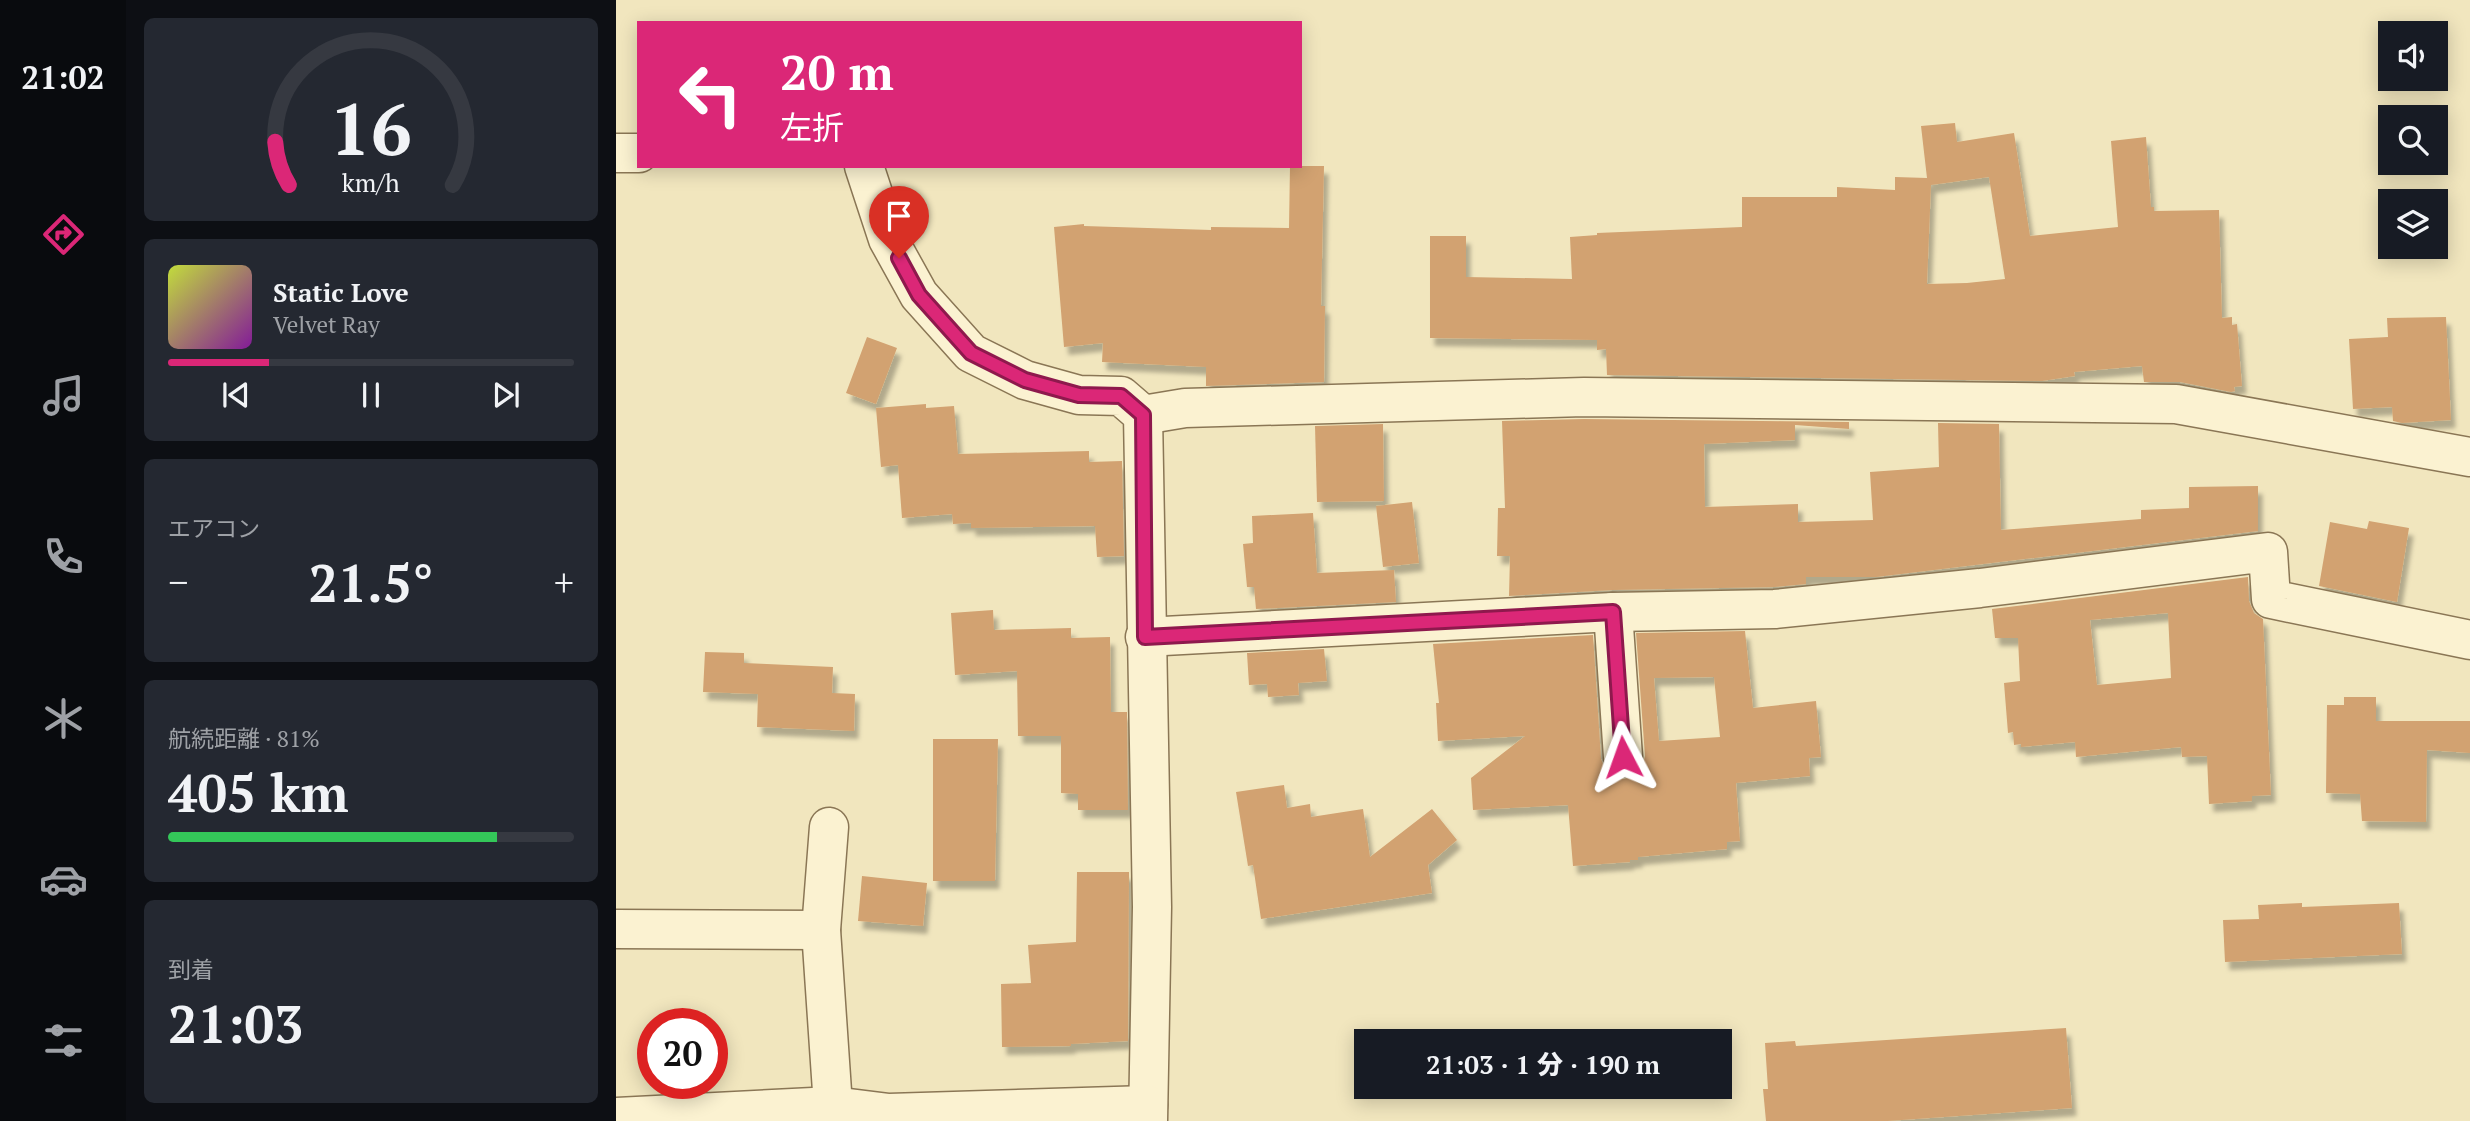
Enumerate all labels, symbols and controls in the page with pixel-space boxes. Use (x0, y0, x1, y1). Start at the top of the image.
map controls (2378, 21, 2448, 259)
button: sound (2378, 21, 2448, 91)
text: 20 m (780, 39, 894, 104)
icon: left (665, 49, 756, 140)
text: 21:02 (21, 56, 105, 98)
text: 16 (330, 80, 412, 177)
button: search (2378, 105, 2448, 175)
text: 左折 (780, 106, 844, 148)
text: km/h (342, 166, 400, 199)
pin (869, 186, 929, 258)
button: layers (2378, 189, 2448, 259)
icon: arrive (880, 197, 918, 235)
icon: directions (39, 210, 88, 259)
text: Static Love (273, 275, 409, 309)
text: Velvet Ray (273, 309, 380, 340)
icon: music (39, 371, 88, 420)
icon: previous (217, 376, 255, 414)
icon: pause (352, 376, 390, 414)
icon: next (487, 376, 525, 414)
text: エアコン (168, 513, 260, 544)
icon: phone (39, 532, 88, 581)
text: 21.5° (308, 548, 434, 617)
text: − (168, 557, 188, 607)
text: + (554, 557, 574, 607)
icon: climate (39, 694, 88, 743)
position arrow (1586, 720, 1660, 794)
text: 航続距離 · 81% (168, 723, 320, 754)
text: 405 km (168, 758, 349, 827)
icon: car (39, 855, 88, 904)
text: 到着 (168, 954, 214, 985)
text: 21:03 (168, 989, 303, 1058)
speed limit sign: 20 (637, 1008, 728, 1099)
icon: filters (39, 1016, 88, 1065)
text: 21:03 · 1 分 · 190 m (1426, 1047, 1660, 1081)

